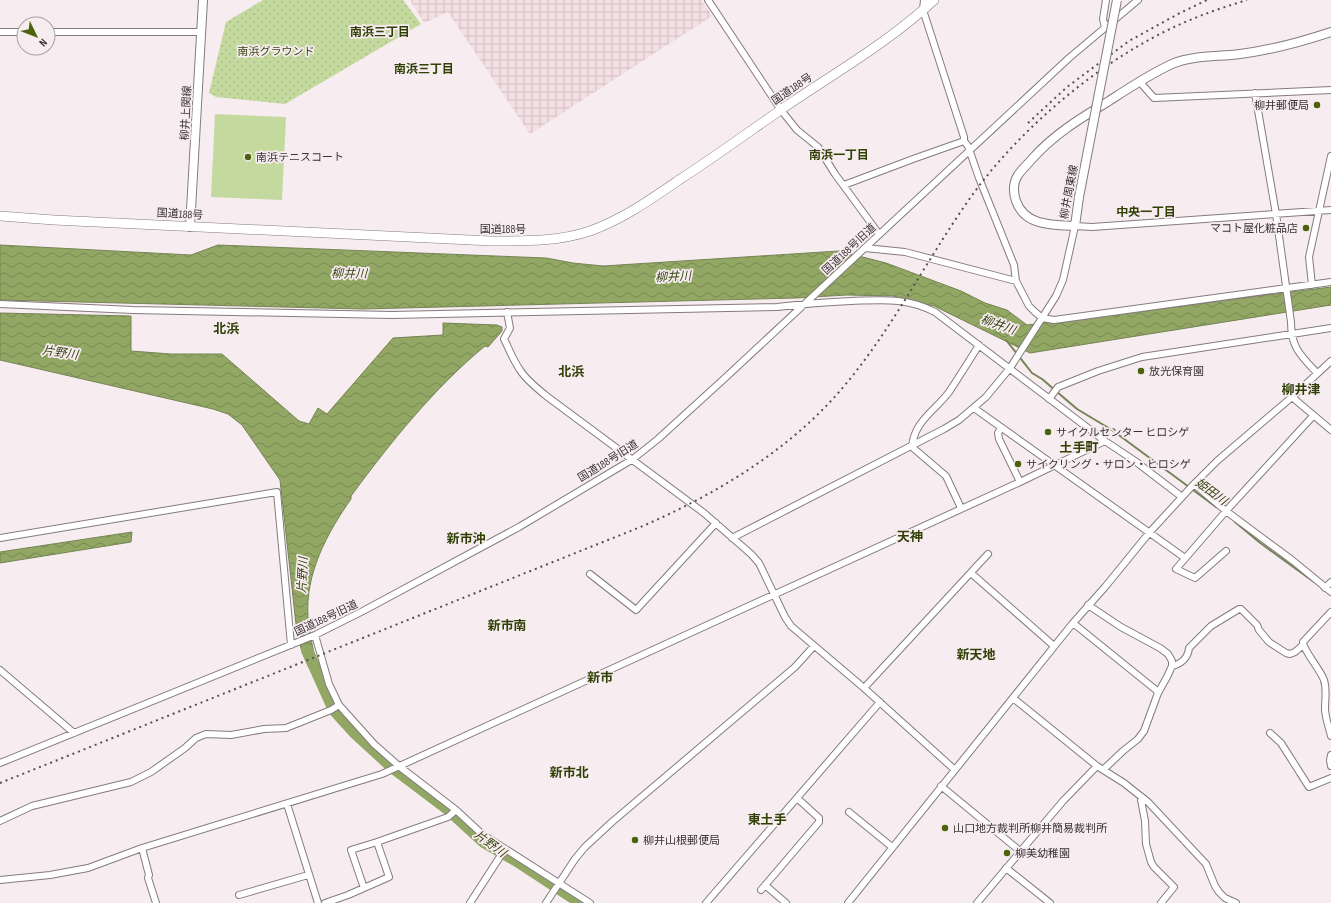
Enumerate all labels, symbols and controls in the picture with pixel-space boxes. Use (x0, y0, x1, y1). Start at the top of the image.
north arrow (16, 16, 56, 56)
district label: 南浜三丁目 (350, 25, 410, 40)
text: N (36, 36, 50, 49)
park label: 南浜グラウンド (238, 45, 315, 58)
district label: 南浜三丁目 (394, 62, 454, 77)
street label: 国道188号 (769, 71, 815, 107)
street label: 柳井上関線 (178, 85, 194, 141)
place label: 柳井郵便局 (1254, 99, 1309, 112)
marker: 柳井郵便局 (1312, 100, 1322, 110)
district label: 南浜一丁目 (809, 148, 869, 163)
place label: 南浜テニスコート (256, 151, 344, 164)
marker: 南浜テニスコート (243, 152, 253, 162)
street label: 柳井周東線 (1057, 164, 1081, 220)
district label: 中央一丁目 (1116, 205, 1176, 220)
street label: 国道188号 (156, 206, 204, 222)
street label: 国道188号旧道 (820, 221, 878, 277)
place label: マコト屋化粧品店 (1210, 222, 1298, 235)
street label: 国道188号 (480, 223, 526, 236)
marker: マコト屋化粧品店 (1301, 223, 1311, 233)
water label: 柳井川 (331, 266, 369, 282)
water label: 柳井川 (655, 268, 693, 285)
water label: 柳井川 (979, 312, 1019, 339)
district label: 北浜 (213, 321, 239, 337)
water label: 片野川 (41, 343, 81, 363)
district label: 北浜 (558, 364, 584, 380)
place label: 放光保育園 (1149, 365, 1204, 378)
marker: 放光保育園 (1136, 366, 1146, 376)
district label: 柳井津 (1281, 382, 1321, 398)
place label: サイクルセンター ヒロシゲ (1056, 426, 1189, 439)
marker: サイクルセンター ヒロシゲ (1043, 427, 1053, 437)
street label: 国道188号旧道 (576, 437, 640, 485)
district label: 土手町 (1059, 440, 1099, 456)
place label: サイクリング・サロン・ヒロシゲ (1026, 458, 1191, 471)
marker: サイクリング・サロン・ヒロシゲ (1013, 459, 1023, 469)
water label: 姫田川 (1192, 475, 1232, 510)
district label: 天神 (897, 529, 923, 545)
district label: 新市沖 (446, 531, 486, 547)
water label: 片野川 (295, 555, 312, 593)
street label: 国道188号旧道 (292, 598, 360, 638)
district label: 新市南 (487, 618, 527, 634)
district label: 新天地 (956, 647, 996, 663)
district label: 新市 (587, 670, 613, 686)
district label: 新市北 (549, 765, 589, 781)
district label: 東土手 (747, 812, 787, 828)
place label: 山口地方裁判所柳井簡易裁判所 (953, 822, 1108, 835)
marker: 山口地方裁判所柳井簡易裁判所 (940, 823, 950, 833)
water label: 片野川 (471, 827, 511, 862)
place label: 柳井山根郵便局 (643, 834, 720, 847)
marker: 柳井山根郵便局 (630, 835, 640, 845)
place label: 柳美幼稚園 (1015, 847, 1070, 860)
marker: 柳美幼稚園 (1002, 848, 1012, 858)

